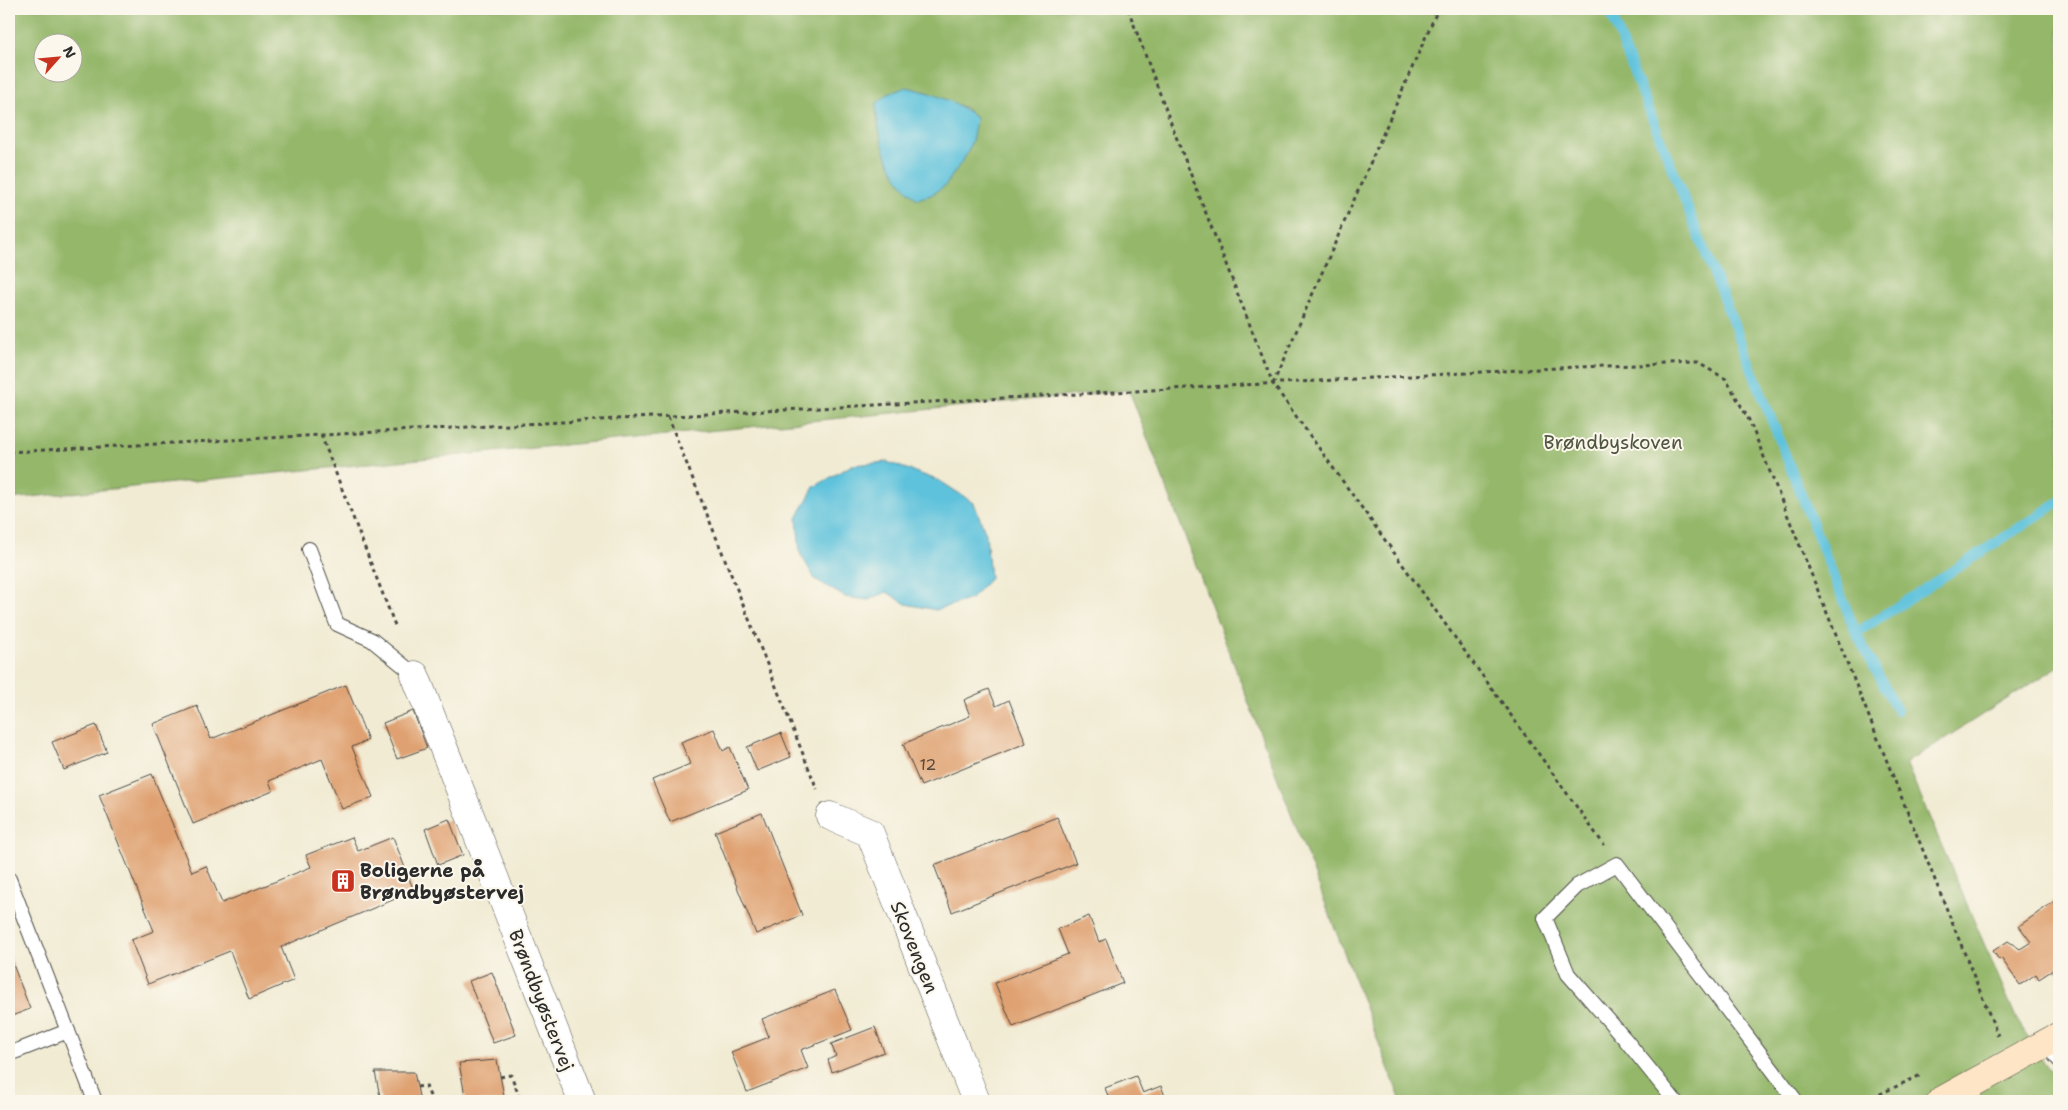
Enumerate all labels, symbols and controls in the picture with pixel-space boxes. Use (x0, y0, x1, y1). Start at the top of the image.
north arrow (32, 32, 82, 82)
text: N (59, 43, 80, 61)
park label: Brøndbyskoven (1543, 430, 1683, 455)
house number: 12 (919, 754, 937, 775)
place label: Boligerne på Brøndbyøstervej (360, 858, 524, 905)
building icon: Boligerne på Brøndbyøstervej (330, 868, 356, 894)
street label: Skovengen (885, 897, 944, 997)
street label: Brøndbyøstervej (503, 926, 580, 1075)

